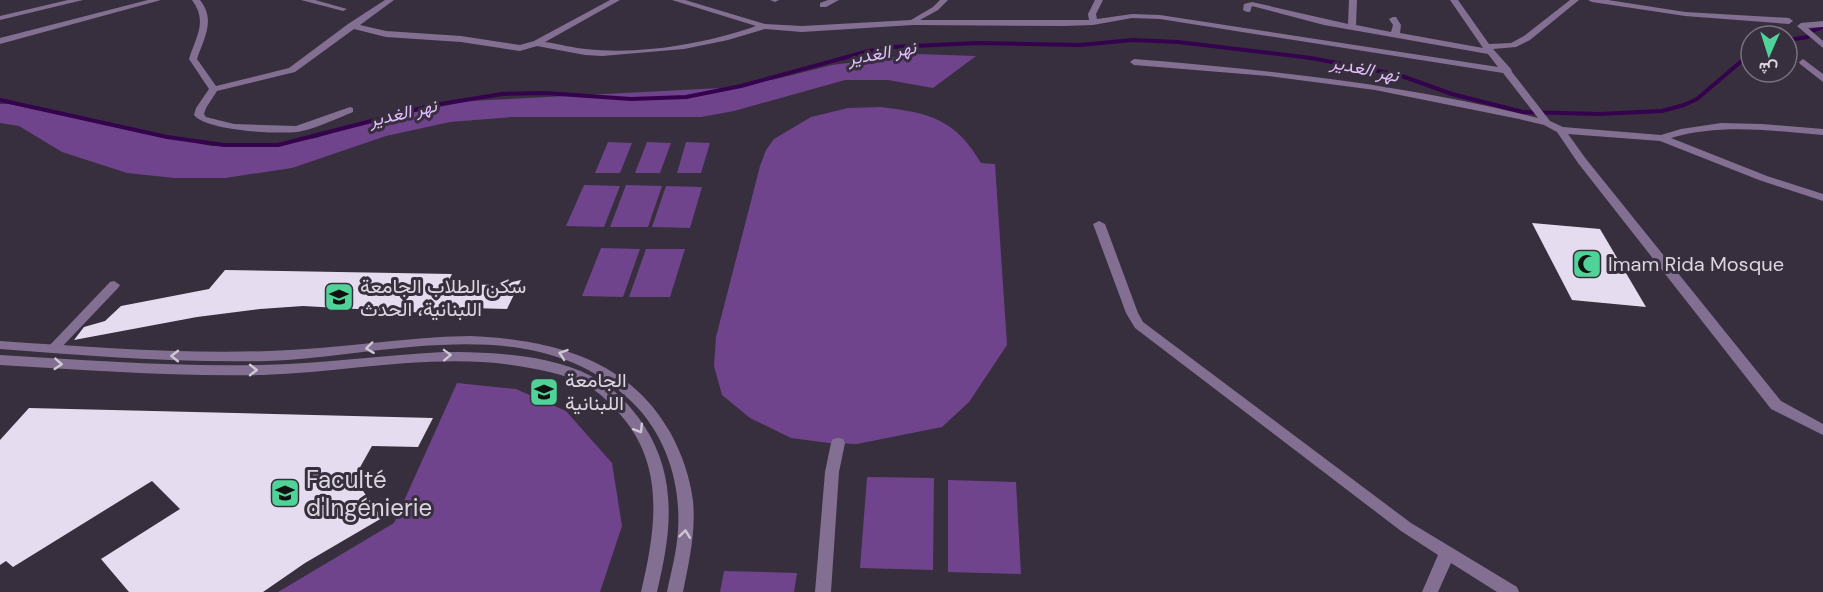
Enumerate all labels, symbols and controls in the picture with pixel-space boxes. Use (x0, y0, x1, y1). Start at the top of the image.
north arrow (1739, 24, 1799, 84)
water label: نهر الغدير (845, 35, 919, 71)
water label: نهر الغدير (1328, 50, 1402, 88)
text: ش (1758, 57, 1778, 79)
water label: نهر الغدير (366, 93, 440, 133)
mosque icon: Imam Rida Mosque (1571, 248, 1603, 280)
place label: Imam Rida Mosque (1608, 251, 1784, 277)
place label: سكن الطلاب الجامعة اللبنانية، الحدث (360, 273, 526, 322)
school or university icon: سكن الطلاب الجامعة اللبنانية، الحدث (323, 281, 355, 313)
one-way arrow (366, 342, 375, 354)
one-way arrow (558, 348, 569, 361)
one-way arrow (443, 349, 452, 362)
one-way arrow (171, 350, 180, 363)
one-way arrow (54, 357, 63, 370)
one-way arrow (249, 364, 258, 376)
place label: الجامعة اللبنانية (565, 367, 627, 416)
school or university icon: الجامعة اللبنانية (528, 376, 560, 408)
one-way arrow (631, 423, 643, 433)
place label: Faculté d'Ingénierie (306, 464, 432, 523)
school or university icon: Faculté d'Ingénierie (269, 477, 301, 509)
one-way arrow (678, 530, 691, 539)

